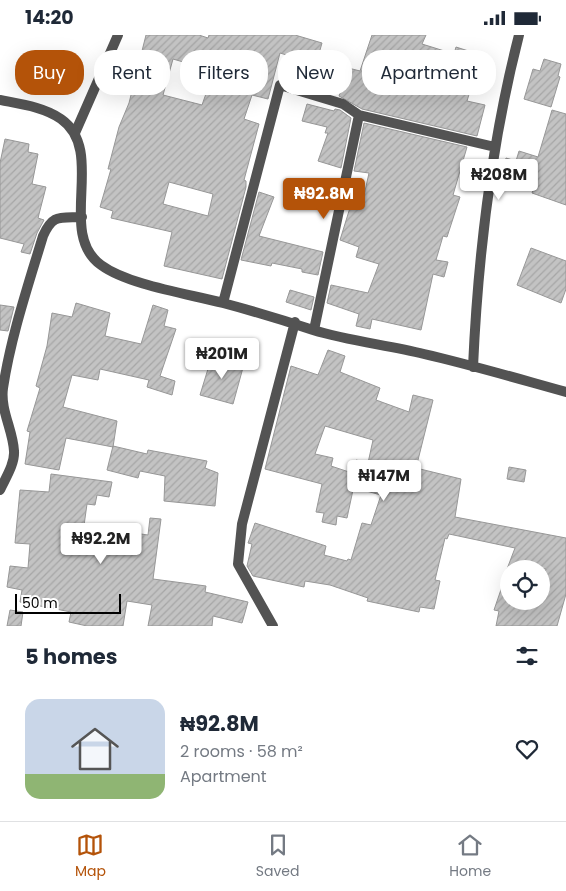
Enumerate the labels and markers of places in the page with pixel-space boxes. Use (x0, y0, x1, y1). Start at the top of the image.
pin: ₦208M (464, 159, 534, 201)
pin: ₦92.8M (283, 177, 365, 220)
pin: ₦201M (187, 337, 257, 380)
pin: ₦147M (349, 459, 419, 502)
pin: ₦92.2M (60, 523, 142, 565)

